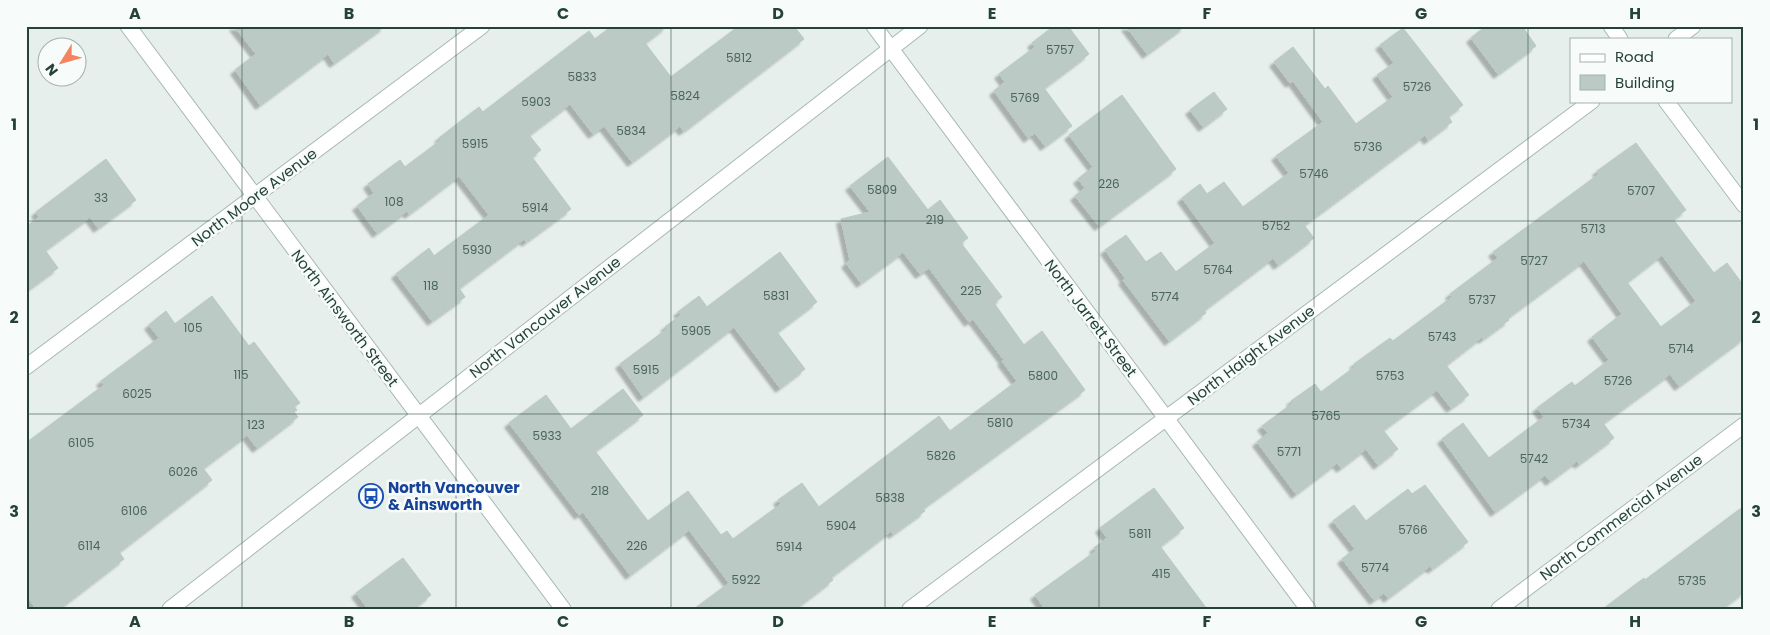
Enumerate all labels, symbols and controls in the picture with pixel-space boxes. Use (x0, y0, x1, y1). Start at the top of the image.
text: A (129, 2, 141, 25)
text: B (344, 2, 354, 25)
text: C (557, 2, 569, 25)
text: D (772, 2, 784, 25)
text: E (988, 2, 996, 25)
text: F (1203, 2, 1212, 25)
text: G (1415, 2, 1427, 25)
text: H (1629, 2, 1641, 25)
north arrow (38, 38, 88, 88)
legend (1570, 38, 1732, 102)
house number: 5757 (1046, 41, 1075, 58)
text: Road (1615, 46, 1654, 67)
house number: 5812 (726, 49, 752, 66)
text: N (40, 60, 63, 80)
house number: 5833 (567, 68, 597, 85)
text: Building (1615, 72, 1675, 93)
house number: 5726 (1403, 78, 1431, 95)
house number: 5824 (670, 87, 700, 104)
house number: 5769 (1010, 89, 1040, 106)
house number: 5903 (521, 93, 551, 110)
text: 1 (11, 113, 17, 136)
text: 1 (1753, 113, 1759, 136)
house number: 5834 (616, 122, 646, 139)
house number: 5915 (462, 135, 488, 152)
house number: 5736 (1354, 138, 1382, 155)
street label: North Moore Avenue (187, 143, 321, 251)
house number: 5746 (1299, 165, 1329, 182)
house number: 226 (1098, 175, 1120, 192)
house number: 5809 (867, 181, 897, 198)
house number: 5707 (1627, 182, 1656, 199)
house number: 33 (94, 189, 108, 206)
house number: 108 (385, 193, 403, 210)
house number: 5914 (522, 199, 549, 216)
house number: 219 (926, 211, 944, 228)
house number: 5752 (1262, 217, 1290, 234)
house number: 5713 (1581, 220, 1606, 237)
house number: 5930 (462, 241, 492, 258)
street label: North Ainsworth Street (287, 245, 403, 391)
street label: North Vancouver Avenue (465, 251, 625, 383)
house number: 5727 (1520, 252, 1548, 269)
street label: North Jarrett Street (1040, 255, 1142, 381)
house number: 5764 (1203, 261, 1233, 278)
house number: 118 (423, 277, 439, 294)
house number: 225 (960, 282, 982, 299)
house number: 5831 (763, 287, 789, 304)
house number: 5774 (1151, 288, 1180, 305)
house number: 5737 (1468, 291, 1496, 308)
street label: North Haight Avenue (1183, 300, 1319, 410)
text: 2 (9, 306, 19, 329)
text: 2 (1751, 306, 1761, 329)
house number: 105 (184, 319, 202, 336)
house number: 5905 (681, 322, 711, 339)
house number: 5743 (1428, 328, 1456, 345)
house number: 5714 (1668, 340, 1694, 357)
house number: 5915 (633, 361, 659, 378)
house number: 115 (233, 366, 249, 383)
house number: 5800 (1028, 367, 1058, 384)
house number: 5753 (1376, 367, 1404, 384)
house number: 5726 (1604, 372, 1632, 389)
house number: 6025 (122, 385, 152, 402)
house number: 5765 (1311, 407, 1341, 424)
house number: 5810 (987, 414, 1013, 431)
house number: 5734 (1562, 415, 1591, 432)
house number: 123 (247, 416, 265, 433)
house number: 5933 (532, 427, 562, 444)
house number: 6105 (68, 434, 94, 451)
house number: 5771 (1277, 443, 1301, 460)
house number: 5826 (926, 447, 956, 464)
street label: North Commercial Avenue (1535, 449, 1707, 585)
house number: 5742 (1520, 450, 1548, 467)
house number: 6026 (168, 463, 198, 480)
place label: North Vancouver & Ainsworth (388, 477, 520, 515)
house number: 218 (591, 482, 609, 499)
bus stop icon: North Vancouver & Ainsworth (358, 483, 384, 509)
house number: 5838 (875, 489, 905, 506)
text: 3 (9, 500, 19, 523)
text: 3 (1751, 500, 1761, 523)
house number: 6106 (121, 502, 147, 519)
house number: 5904 (826, 517, 857, 534)
house number: 5766 (1398, 521, 1428, 538)
house number: 5811 (1129, 525, 1151, 542)
house number: 6114 (78, 537, 101, 554)
house number: 226 (626, 537, 648, 554)
house number: 5914 (776, 538, 803, 555)
house number: 5774 (1361, 559, 1390, 576)
house number: 415 (1152, 565, 1170, 582)
house number: 5922 (732, 571, 761, 588)
house number: 5735 (1678, 572, 1706, 589)
text: A (129, 610, 141, 633)
text: B (344, 610, 354, 633)
text: C (557, 610, 569, 633)
text: D (772, 610, 784, 633)
text: E (988, 610, 996, 633)
text: F (1203, 610, 1212, 633)
text: G (1415, 610, 1427, 633)
text: H (1629, 610, 1641, 633)

